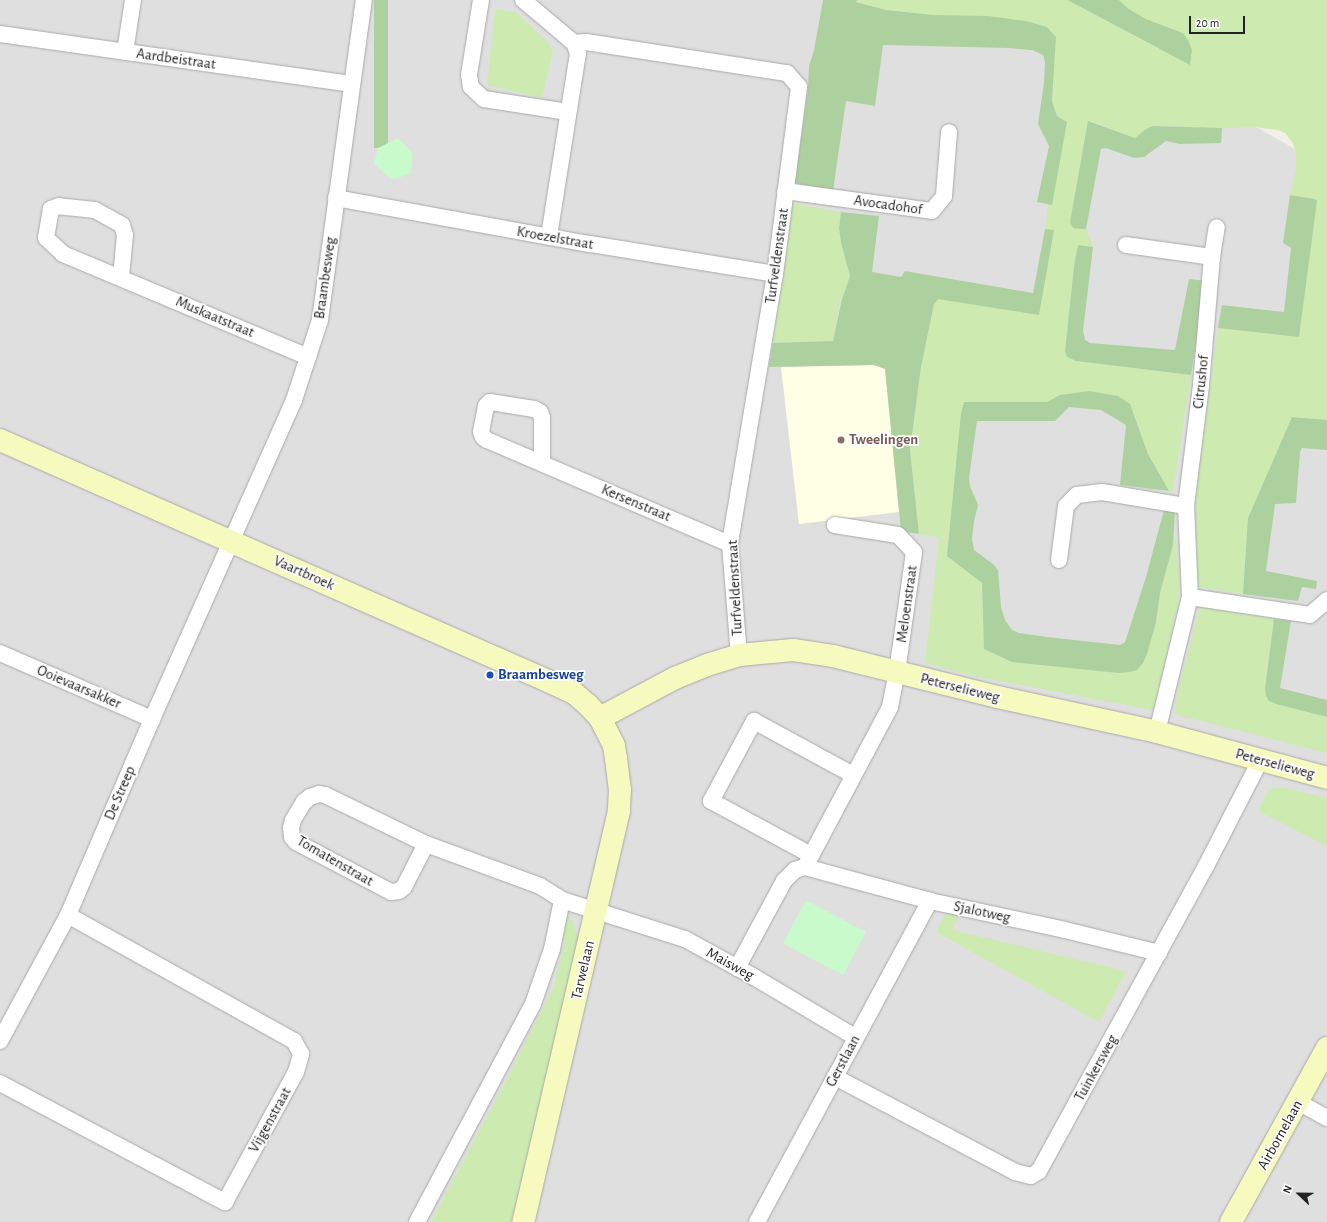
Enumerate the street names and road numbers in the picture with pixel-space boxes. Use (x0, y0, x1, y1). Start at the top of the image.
street label: Aardbeistraat (135, 45, 217, 73)
street label: Avocadohof (853, 191, 923, 219)
street label: Turfveldenstraat (761, 207, 793, 305)
street label: Kroezelstraat (515, 222, 595, 254)
street label: Braambesweg (310, 236, 340, 320)
street label: Muskaatstraat (173, 292, 257, 342)
street label: Citrushof (1189, 354, 1213, 410)
street label: Kersenstraat (599, 480, 673, 526)
street label: Turfveldenstraat (723, 539, 747, 637)
street label: Vaartbroek (271, 552, 337, 594)
street label: Meloenstraat (893, 564, 921, 644)
street label: Ooievaarsakker (34, 661, 124, 713)
street label: Peterselieweg (918, 669, 1002, 707)
street label: Peterselieweg (1233, 745, 1317, 783)
street label: De Streep (101, 763, 139, 823)
street label: Tomatenstraat (294, 832, 376, 890)
street label: Sjalotweg (952, 897, 1012, 927)
street label: Tarwelaan (567, 939, 599, 1001)
street label: Maisweg (703, 944, 757, 984)
street label: Gerstlaan (822, 1032, 864, 1090)
street label: Tuinkersweg (1070, 1032, 1122, 1104)
street label: Vijgenstraat (245, 1084, 295, 1156)
street label: Airbornelaan (1254, 1097, 1306, 1173)

